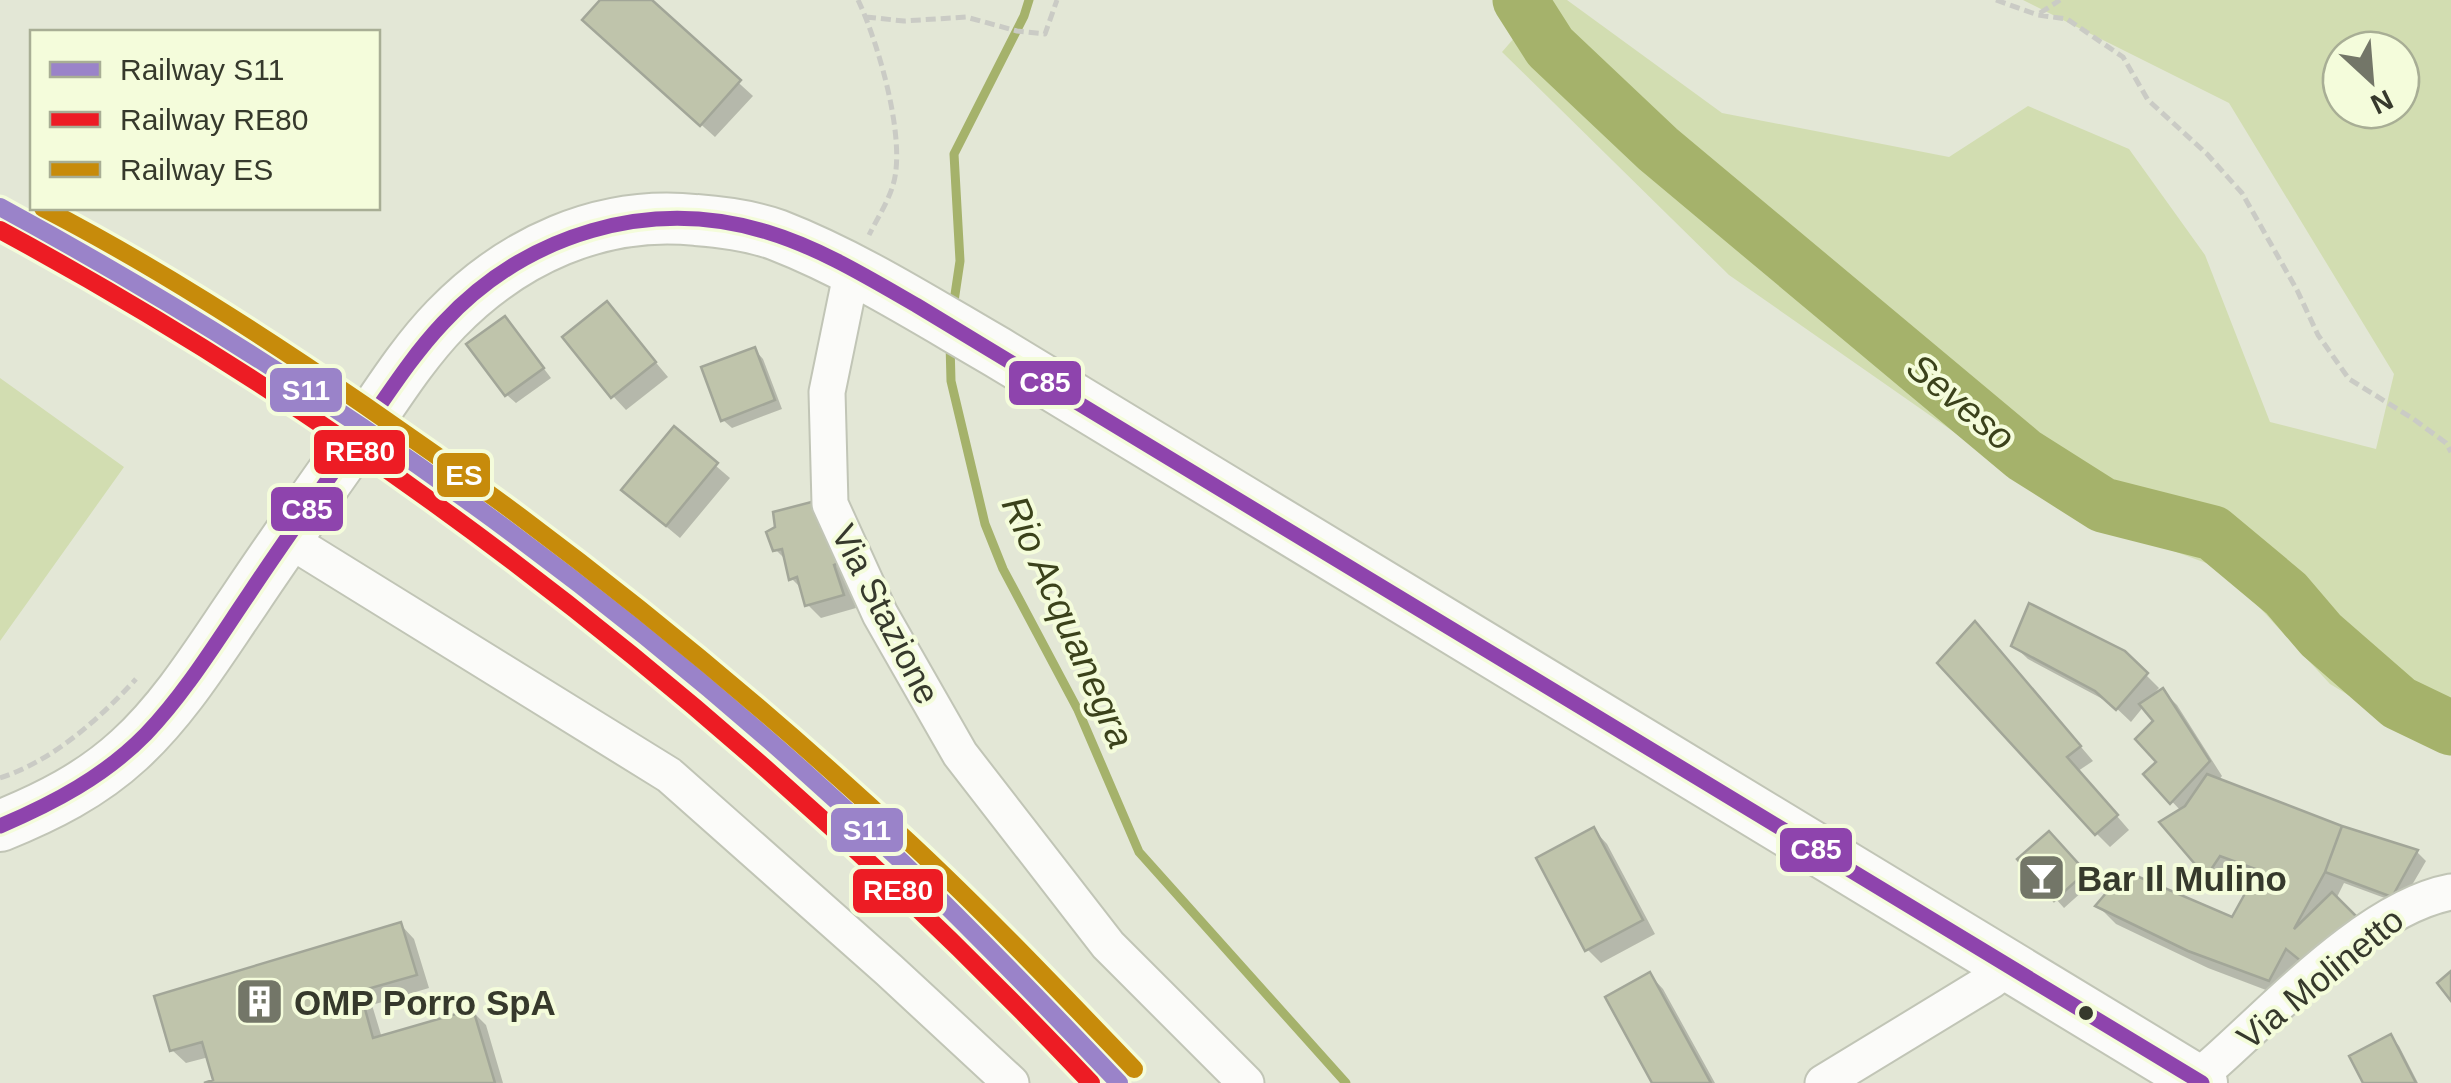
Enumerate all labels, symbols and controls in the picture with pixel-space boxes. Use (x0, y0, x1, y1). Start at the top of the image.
legend (30, 30, 380, 210)
north arrow (2321, 30, 2421, 130)
text: Railway S11 (120, 53, 285, 86)
text: N (2366, 84, 2398, 120)
text: Railway RE80 (120, 103, 308, 136)
text: Railway ES (120, 153, 273, 186)
water label: Seveso (1899, 345, 2023, 459)
line badge: C85 (1007, 359, 1083, 407)
line badge: S11 (268, 366, 344, 414)
text: C85 (1019, 367, 1071, 398)
text: S11 (282, 375, 330, 406)
line badge: RE80 (312, 428, 407, 476)
text: RE80 (325, 436, 395, 467)
line badge: ES (435, 451, 492, 499)
text: ES (445, 460, 483, 491)
line badge: C85 (269, 485, 345, 533)
water label: Rio Acquanegra (994, 490, 1142, 754)
text: C85 (281, 494, 333, 525)
street label: Via Stazione (824, 518, 948, 710)
line badge: S11 (829, 806, 905, 854)
text: S11 (843, 815, 891, 846)
line badge: C85 (1778, 826, 1854, 874)
text: C85 (1790, 834, 1842, 865)
bar icon: Bar Il Mulino (2016, 852, 2068, 904)
place label: Bar Il Mulino (2077, 859, 2287, 898)
line badge: RE80 (851, 867, 945, 915)
text: RE80 (863, 875, 933, 906)
street label: Via Molinetto (2229, 899, 2411, 1057)
building icon: OMP Porro SpA (233, 976, 285, 1028)
place label: OMP Porro SpA (294, 983, 556, 1022)
unlabelled marker (2076, 1003, 2096, 1023)

